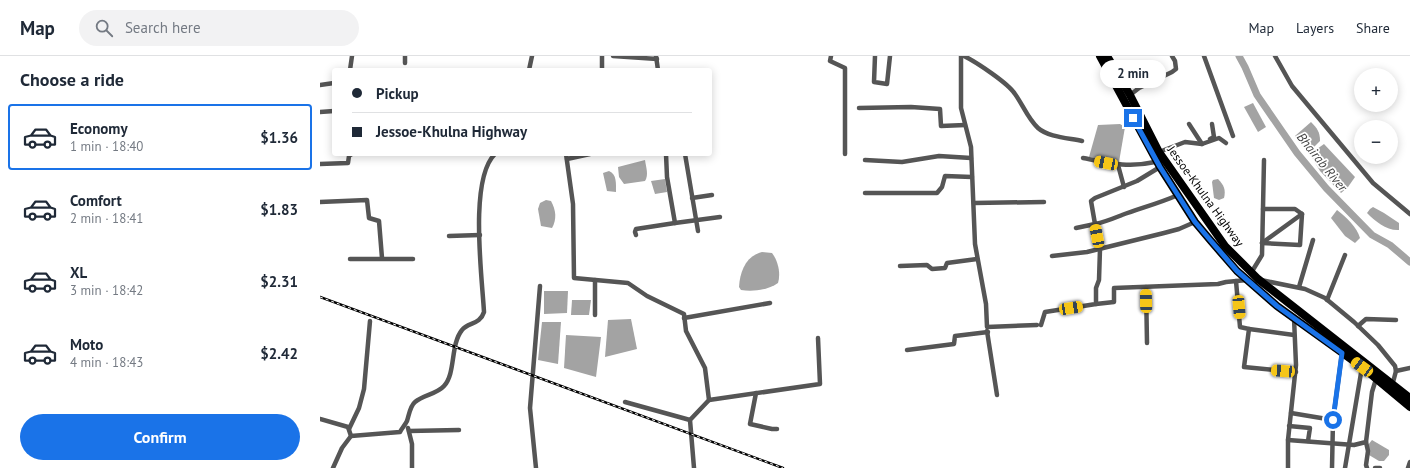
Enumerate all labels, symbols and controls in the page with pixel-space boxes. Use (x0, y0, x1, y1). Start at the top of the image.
search box (79, 10, 359, 46)
text: Map (20, 16, 55, 40)
icon: search (93, 17, 115, 39)
text: Search here (125, 18, 201, 37)
text: Map (1248, 19, 1274, 37)
text: Layers (1296, 19, 1334, 37)
text: Share (1356, 19, 1390, 37)
callout: 2 min (1100, 60, 1166, 88)
text: 2 min (1117, 65, 1149, 82)
text: Choose a ride (20, 68, 124, 91)
map controls (1354, 68, 1398, 164)
button: + (1354, 68, 1398, 112)
text: Pickup (376, 84, 419, 103)
route end (1124, 109, 1142, 127)
icon: car (22, 119, 58, 155)
text: Economy (70, 119, 128, 138)
button: − (1354, 120, 1398, 164)
text: Jessoe-Khulna Highway (376, 122, 527, 141)
text: $1.36 (260, 128, 298, 147)
water label: Bhairab River (1293, 129, 1351, 196)
text: 1 min · 18:40 (70, 138, 143, 155)
street label: Jessoe-Khulna Highway (1164, 142, 1248, 250)
car (1093, 155, 1119, 171)
icon: car (22, 191, 58, 227)
text: Comfort (70, 191, 122, 210)
text: $1.83 (260, 200, 298, 219)
text: 2 min · 18:41 (70, 210, 143, 227)
car (1089, 223, 1105, 249)
icon: car (22, 263, 58, 299)
text: XL (70, 263, 87, 282)
text: $2.31 (260, 272, 298, 291)
text: 3 min · 18:42 (70, 282, 143, 299)
car (1140, 289, 1152, 313)
car (1232, 295, 1246, 319)
car (1058, 300, 1084, 316)
icon: car (22, 335, 58, 371)
text: Moto (70, 335, 103, 354)
text: $2.42 (260, 344, 298, 363)
text: 4 min · 18:43 (70, 354, 143, 371)
car (1349, 355, 1375, 379)
car (1271, 364, 1295, 378)
route start (1324, 411, 1342, 429)
button: Confirm (20, 414, 300, 460)

